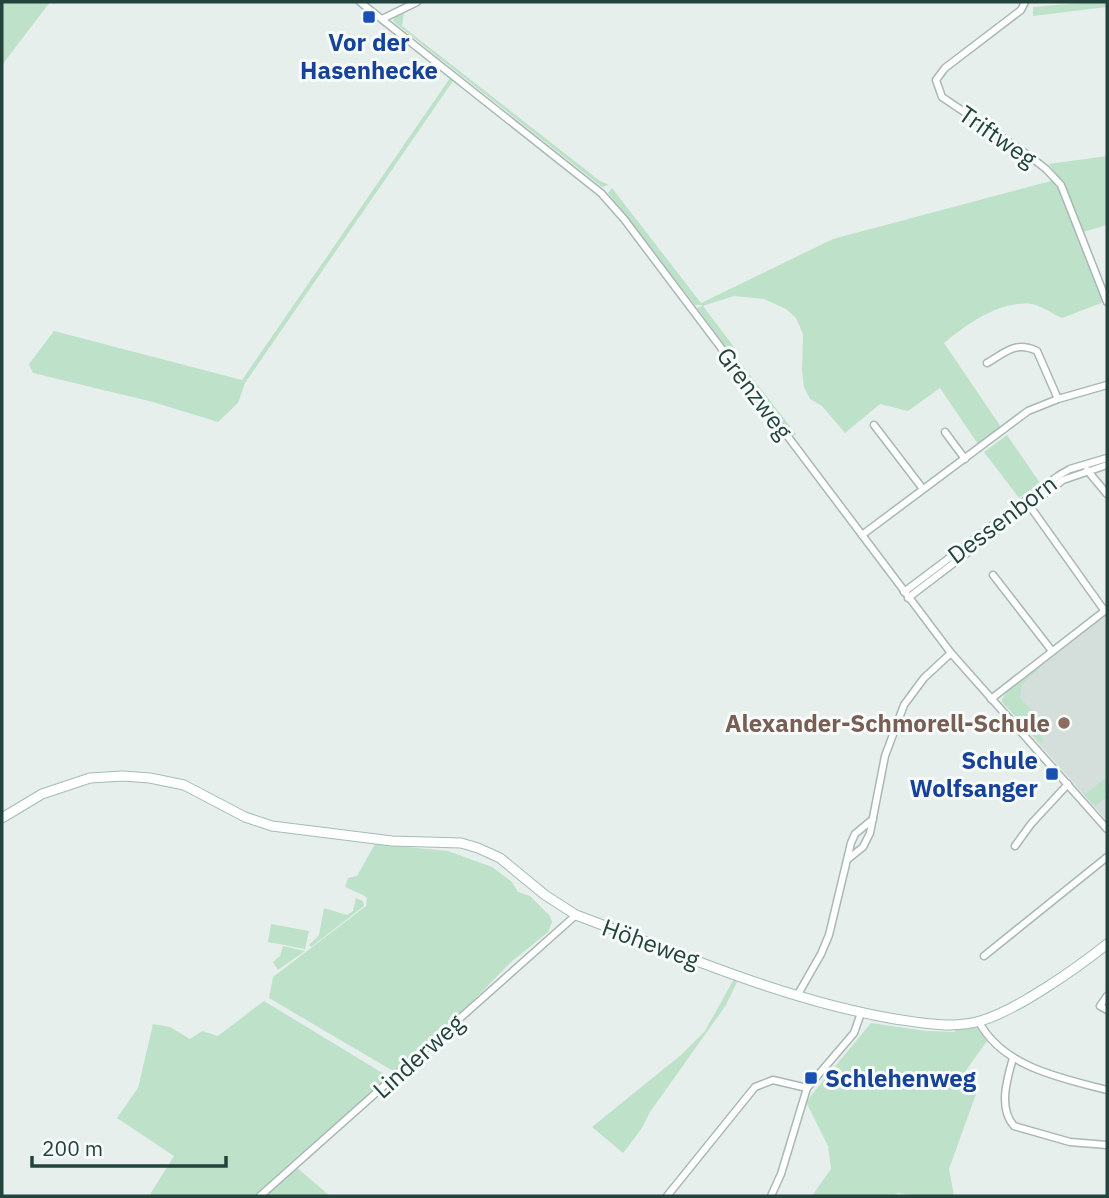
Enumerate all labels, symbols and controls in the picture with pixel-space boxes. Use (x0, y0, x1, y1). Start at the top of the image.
marker: Vor der Hasenhecke (361, 9, 377, 25)
place label: Vor der Hasenhecke (300, 26, 438, 86)
street label: Triftweg (953, 98, 1043, 174)
street label: Grenzweg (710, 340, 800, 446)
street label: Dessenborn (941, 467, 1063, 571)
place label: Alexander-Schmorell-Schule (725, 707, 1050, 739)
marker: Alexander-Schmorell-Schule (1056, 715, 1072, 731)
place label: Schule Wolfsanger (909, 744, 1038, 804)
marker: Schule Wolfsanger (1044, 766, 1060, 782)
street label: Höheweg (598, 911, 704, 975)
street label: Linderweg (366, 1006, 471, 1105)
place label: Schlehenweg (825, 1062, 977, 1094)
marker: Schlehenweg (803, 1070, 819, 1086)
scale bar (32, 1124, 226, 1168)
text: 200 m (42, 1134, 103, 1162)

